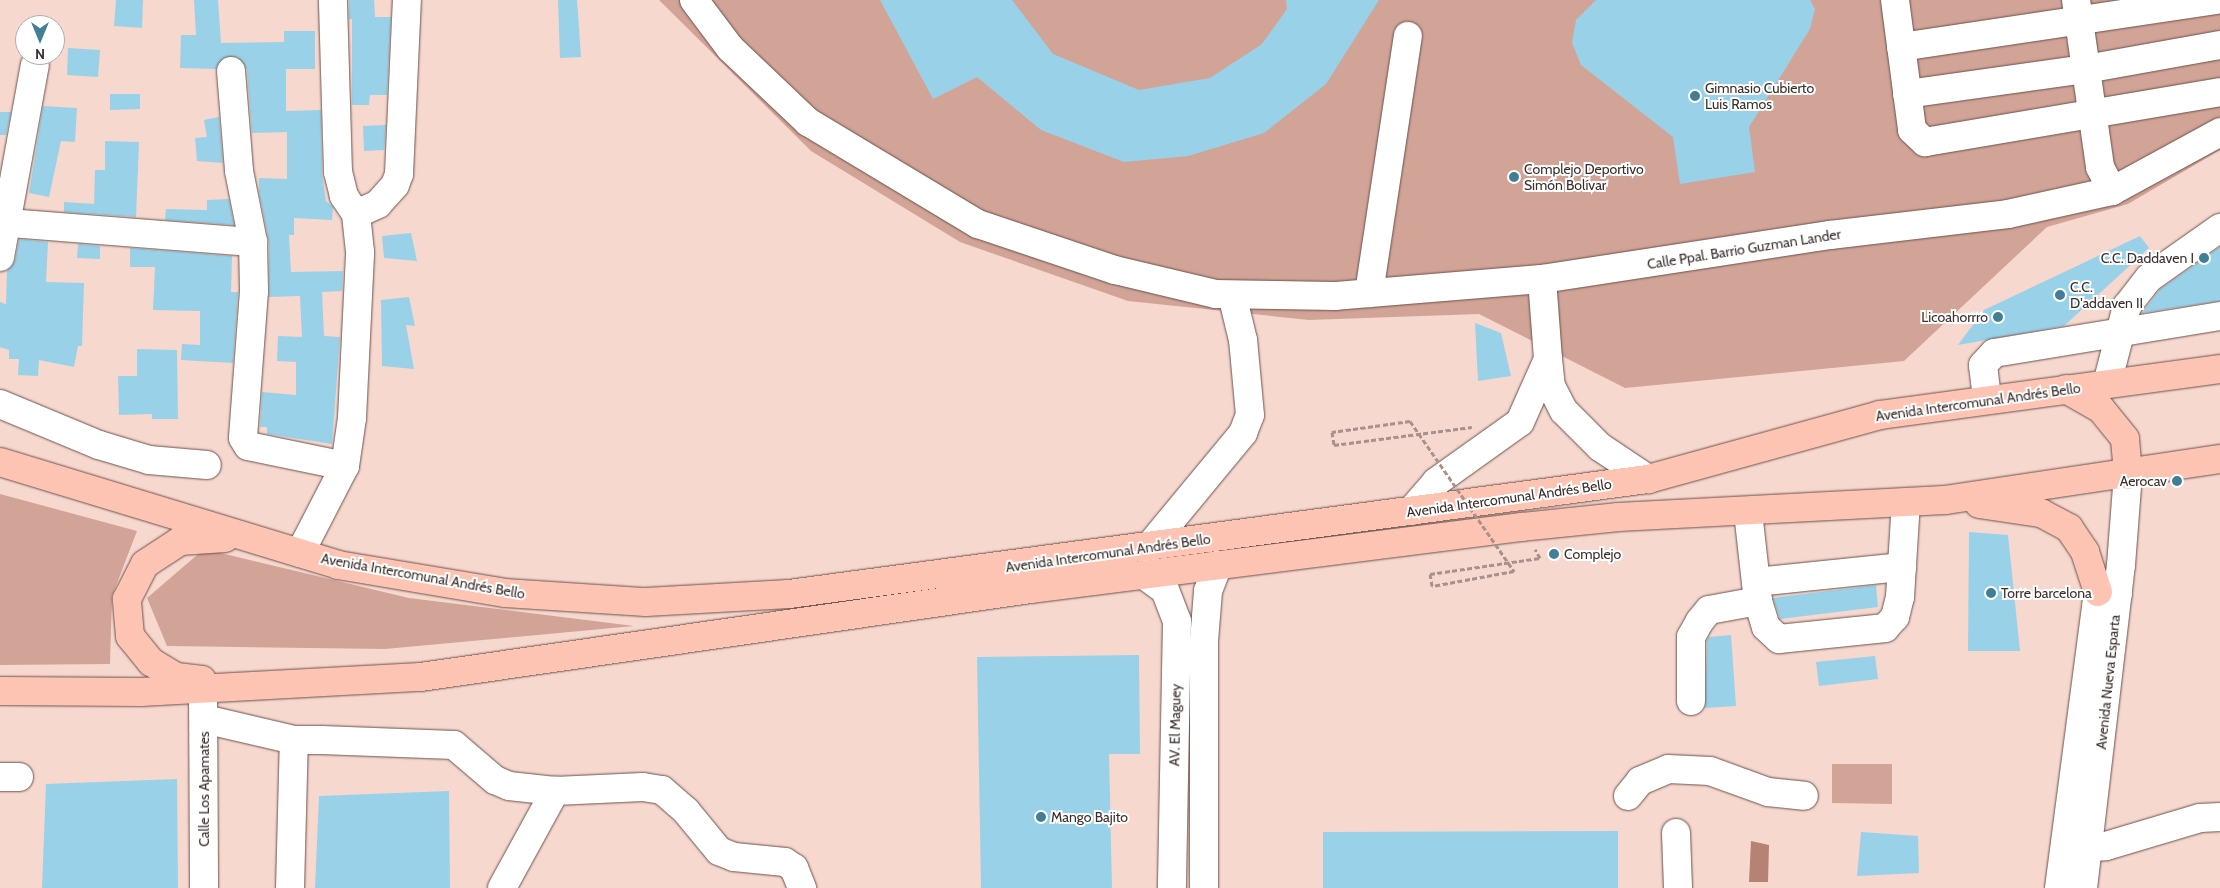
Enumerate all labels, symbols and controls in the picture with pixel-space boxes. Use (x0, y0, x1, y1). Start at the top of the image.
north arrow (15, 15, 65, 65)
text: N (35, 45, 45, 63)
place label: Gimnasio Cubierto Luis Ramos (1705, 80, 1814, 112)
marker: Gimnasio Cubierto Luis Ramos (1689, 90, 1701, 102)
place label: Complejo Deportivo Simón Bolívar (1524, 161, 1644, 193)
marker: Complejo Deportivo Simón Bolívar (1508, 171, 1520, 183)
street label: Calle Ppal. Barrio Guzman Lander (1646, 225, 1842, 273)
place label: C.C. Daddaven I (2101, 250, 2194, 266)
marker: C.C. Daddaven I (2198, 252, 2210, 264)
place label: C.C. D'addaven II (2070, 279, 2143, 312)
marker: C.C. D'addaven II (2054, 289, 2066, 301)
place label: Licoahorrro (1921, 309, 1988, 325)
marker: Licoahorrro (1992, 311, 2004, 323)
street label: Avenida Intercomunal Andrés Bello (1875, 379, 2081, 425)
place label: Aerocav (2120, 473, 2167, 489)
street label: Avenida Intercomunal Andrés Bello (1406, 475, 1612, 521)
marker: Aerocav (2171, 475, 2183, 487)
street label: Avenida Intercomunal Andrés Bello (1005, 530, 1211, 576)
place label: Complejo (1564, 546, 1621, 562)
marker: Complejo (1548, 548, 1560, 560)
street label: Avenida Intercomunal Andrés Bello (320, 550, 526, 602)
place label: Torre barcelona (2001, 585, 2092, 601)
marker: Torre barcelona (1985, 587, 1997, 599)
street label: Avenida Nueva Esparta (2093, 614, 2123, 750)
street label: AV. El Maguey (1166, 684, 1184, 766)
street label: Calle Los Apamates (196, 731, 212, 847)
place label: Mango Bajito (1051, 809, 1128, 825)
marker: Mango Bajito (1035, 811, 1047, 823)

